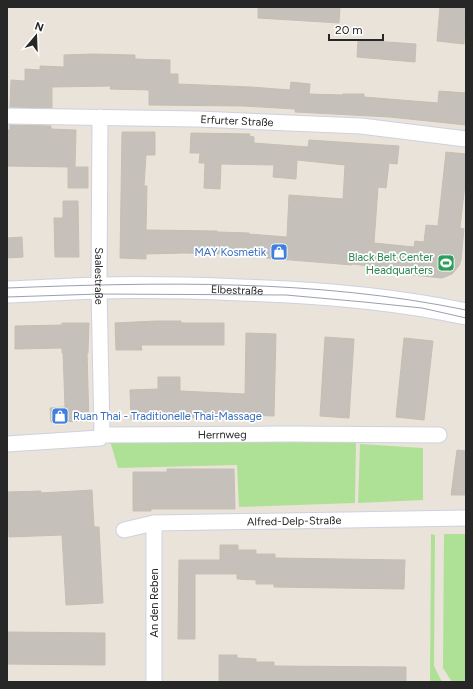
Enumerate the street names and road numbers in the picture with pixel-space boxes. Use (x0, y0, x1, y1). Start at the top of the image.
street label: Erfurter Straße (200, 113, 274, 129)
street label: Saalestraße (92, 247, 106, 305)
street label: Elbestraße (211, 282, 263, 297)
street label: Herrnweg (198, 428, 247, 441)
street label: Alfred-Delp-Straße (247, 513, 341, 528)
street label: An den Reben (148, 568, 161, 638)

